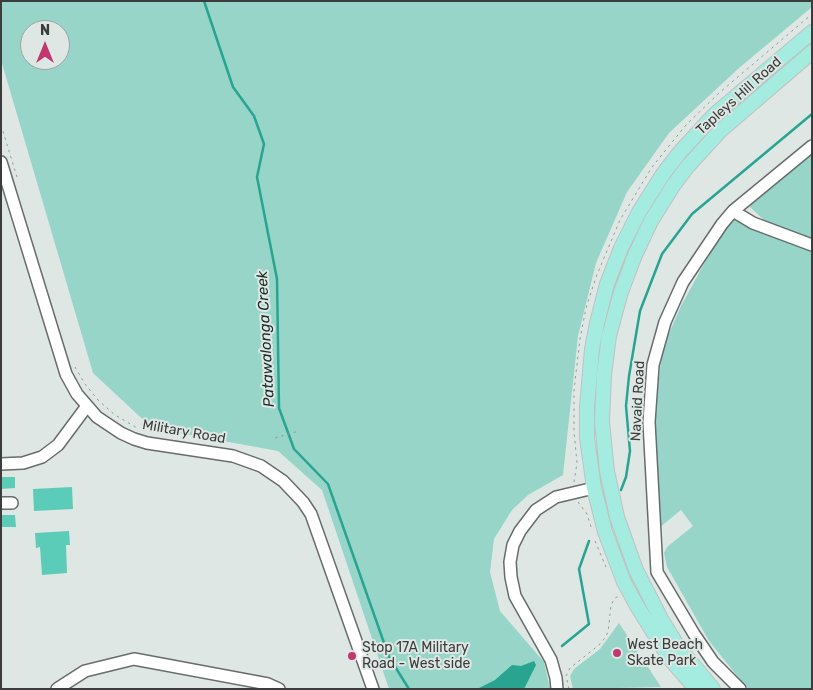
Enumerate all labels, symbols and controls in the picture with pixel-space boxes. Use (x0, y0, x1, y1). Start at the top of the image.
north arrow (20, 20, 70, 70)
text: N (40, 22, 50, 39)
street label: Tapleys Hill Road (693, 53, 785, 139)
water label: Patawalonga Creek (253, 270, 279, 408)
street label: Navaid Road (627, 360, 649, 442)
street label: Military Road (141, 416, 227, 448)
place label: West Beach Skate Park (627, 637, 703, 670)
place label: Stop 17A Military Road - West side (362, 640, 470, 672)
marker: West Beach Skate Park (611, 647, 623, 659)
marker: Stop 17A Military Road - West side (346, 650, 358, 662)

